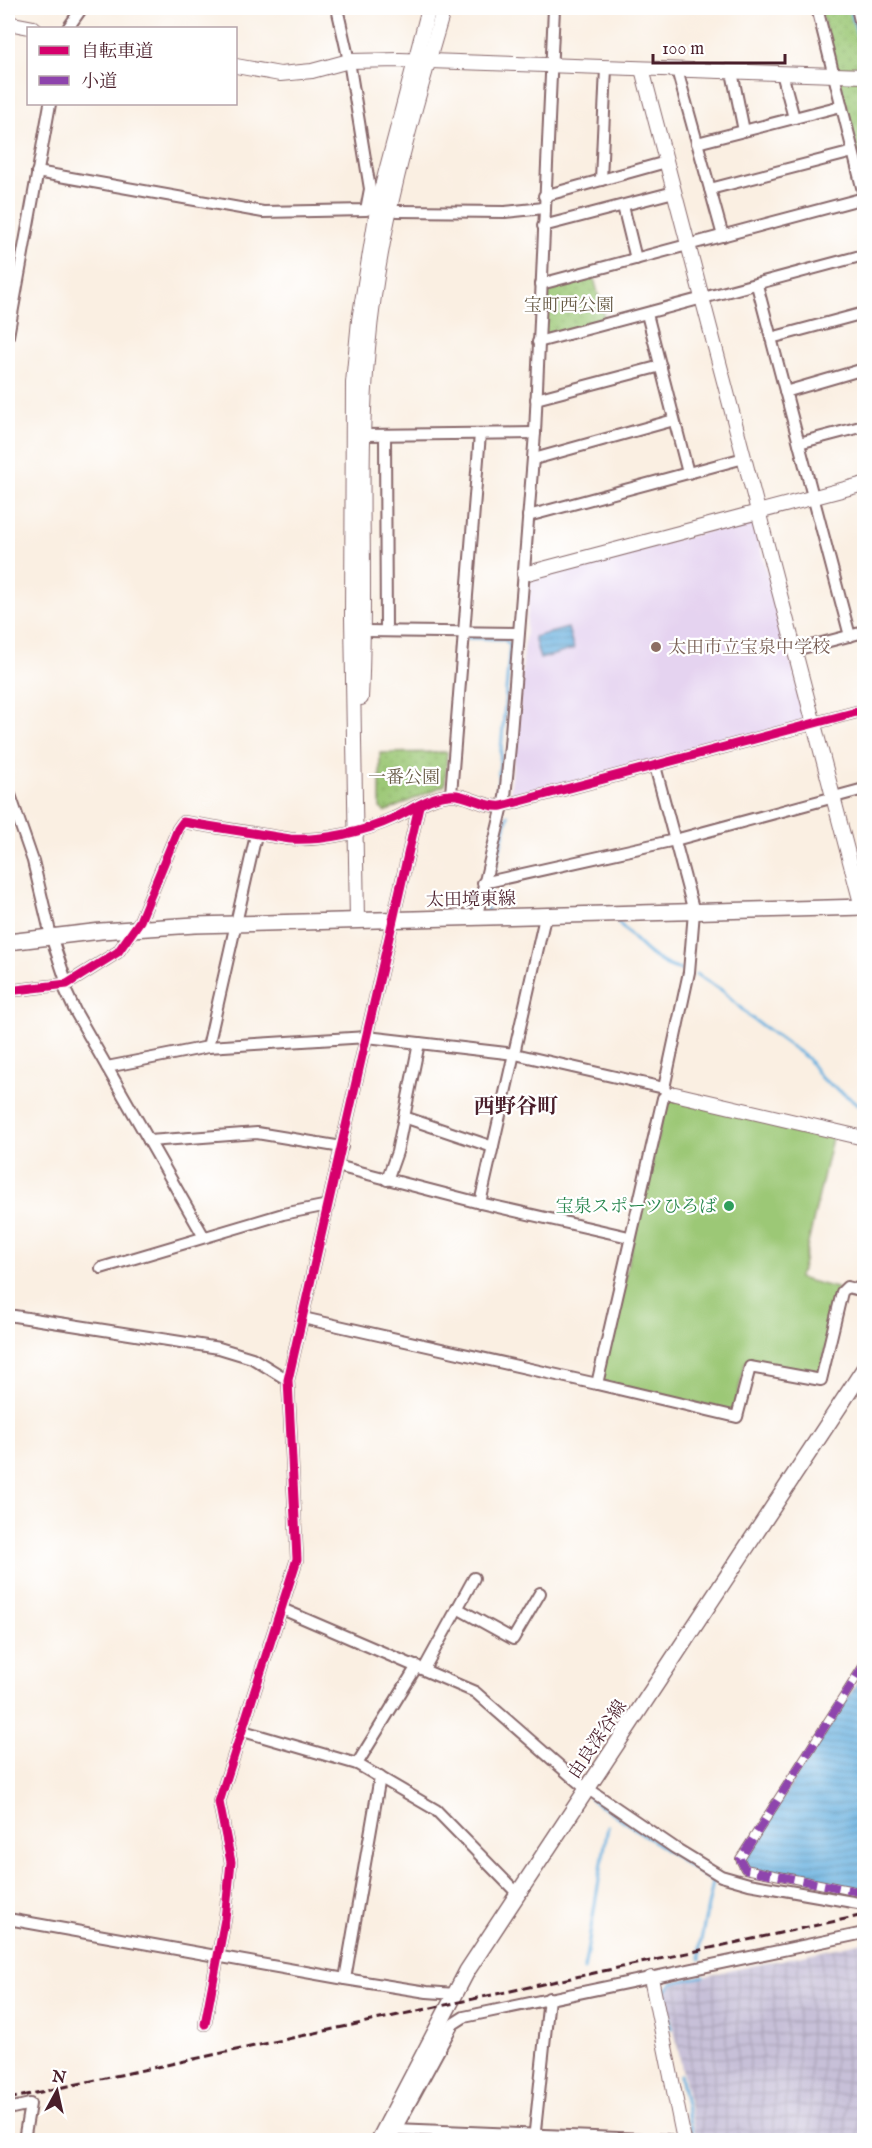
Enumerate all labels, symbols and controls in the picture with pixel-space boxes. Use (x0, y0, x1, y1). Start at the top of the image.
legend (27, 27, 237, 105)
scale bar (653, 27, 785, 65)
text: 100 m (662, 38, 704, 61)
text: 自転車道 (81, 41, 153, 64)
text: 小道 (81, 71, 117, 94)
park label: 宝町西公園 (524, 295, 614, 318)
place label: 太田市立宝泉中学校 (668, 637, 830, 660)
marker: 太田市立宝泉中学校 (649, 640, 663, 654)
park label: 一番公園 (368, 767, 440, 790)
street label: 太田境東線 (426, 888, 516, 913)
district label: 西野谷町 (474, 1094, 558, 1121)
place label: 宝泉スポーツひろば (556, 1196, 717, 1219)
marker: 宝泉スポーツひろば (722, 1199, 736, 1213)
street label: 由良深谷線 (564, 1696, 633, 1784)
north arrow (27, 2061, 87, 2121)
text: N (50, 2067, 67, 2089)

